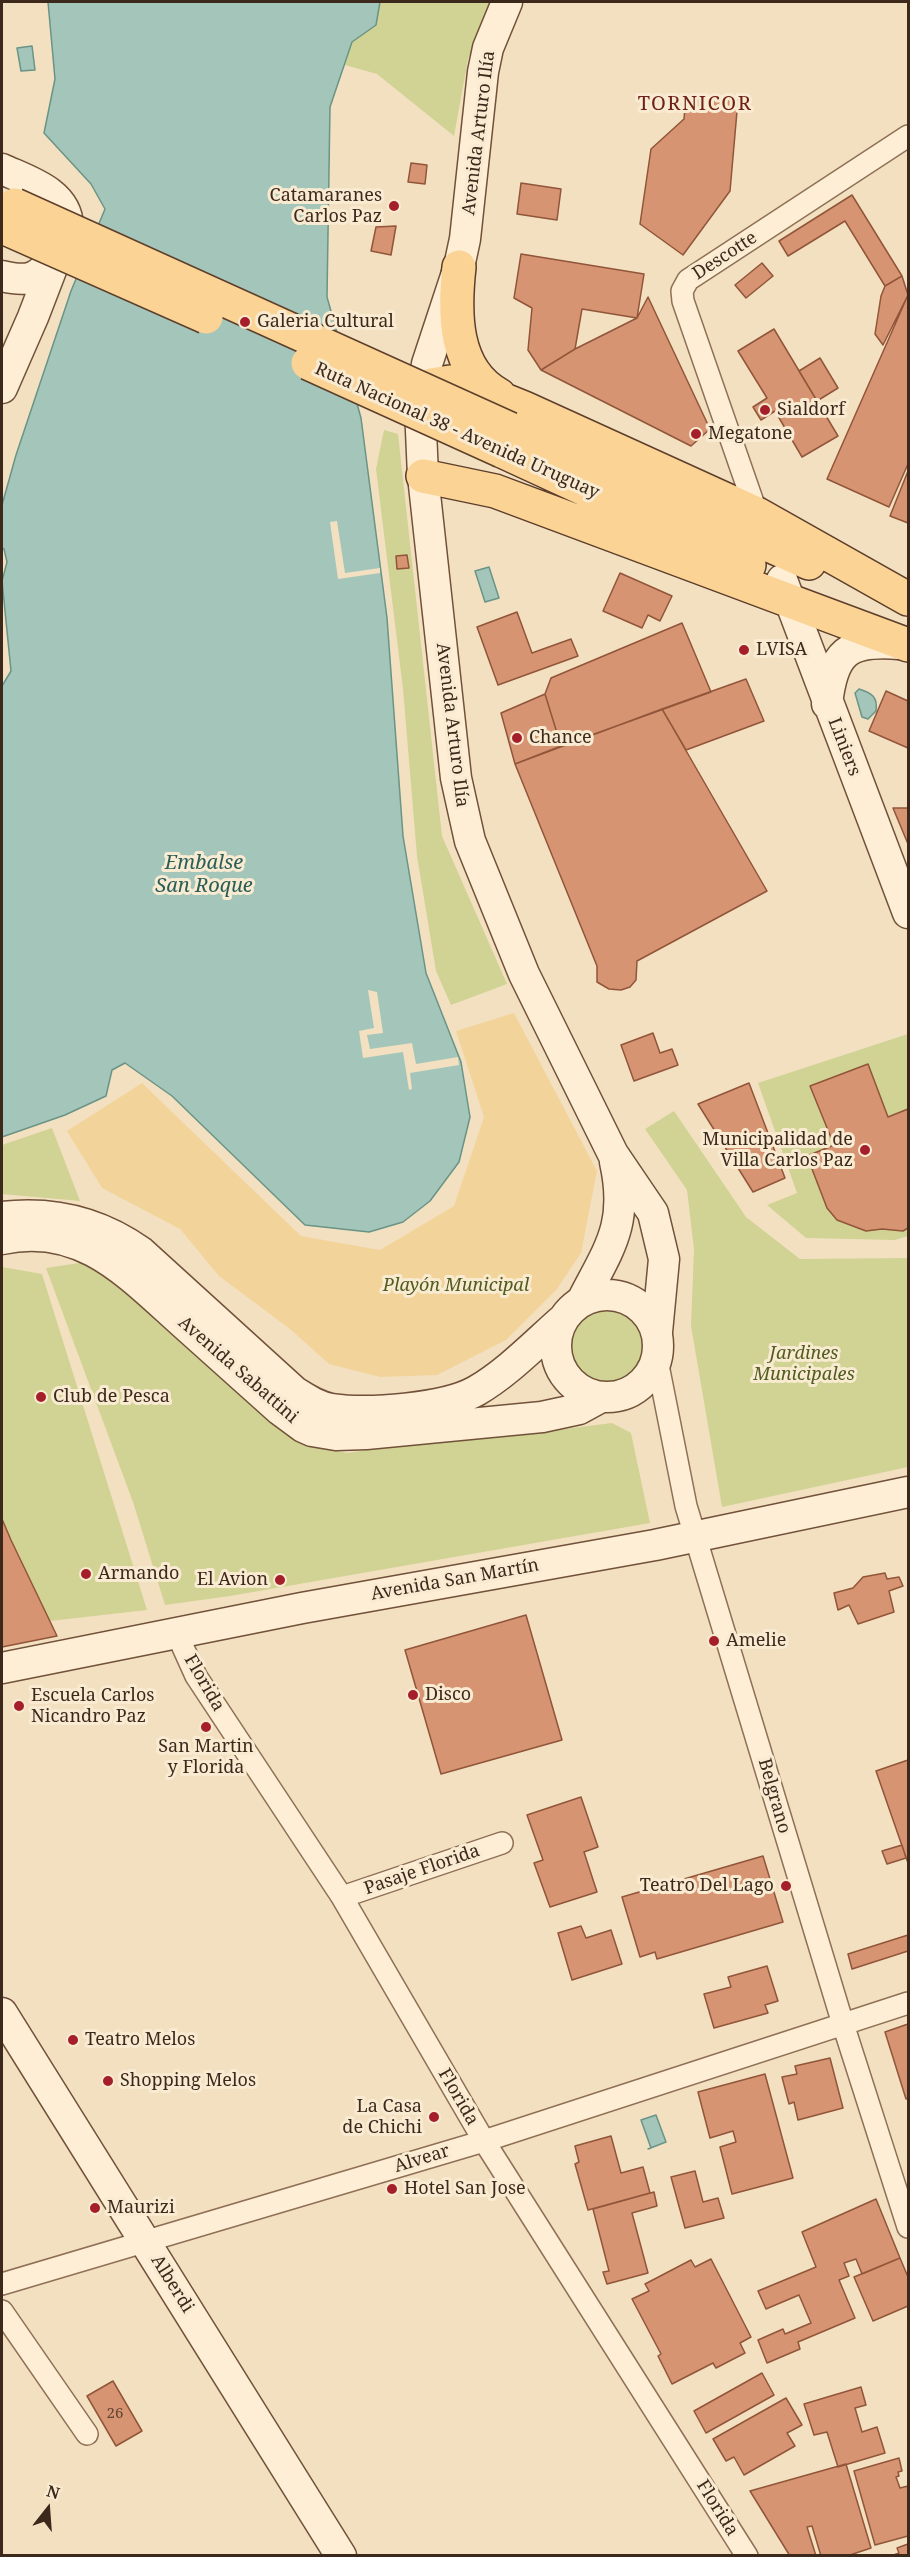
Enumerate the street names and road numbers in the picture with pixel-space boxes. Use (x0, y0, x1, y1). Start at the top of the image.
street label: Avenida Arturo Ilía (458, 50, 500, 216)
street label: Descotte (689, 227, 761, 285)
street label: Ruta Nacional 38 - Avenida Uruguay (311, 358, 603, 504)
street label: Avenida Arturo Ilía (431, 642, 473, 808)
street label: Liniers (823, 715, 865, 779)
street label: Avenida Sabattini (174, 1312, 302, 1428)
street label: Avenida San Martín (369, 1555, 541, 1605)
street label: Florida (179, 1651, 229, 1715)
street label: Belgrano (753, 1756, 795, 1836)
street label: Pasaje Florida (361, 1840, 483, 1900)
street label: Florida (433, 2065, 483, 2129)
street label: Alvear (392, 2140, 452, 2178)
street label: Alberdi (146, 2251, 198, 2317)
street label: Florida (691, 2476, 743, 2540)

